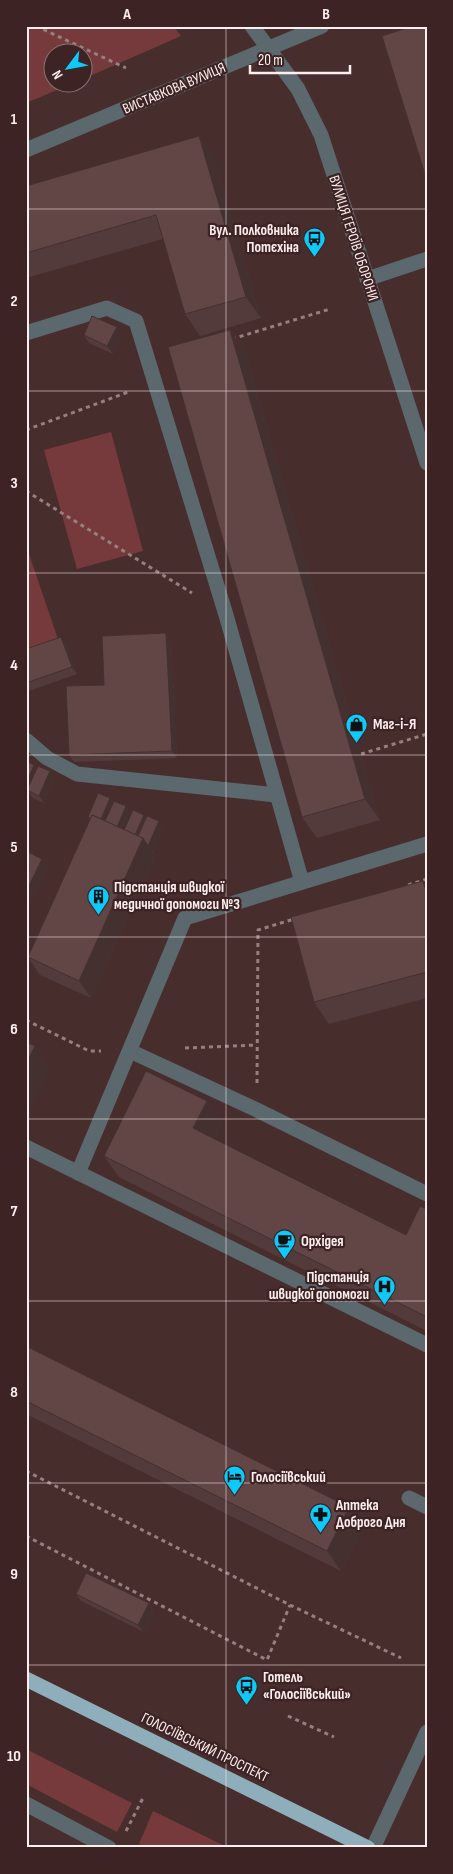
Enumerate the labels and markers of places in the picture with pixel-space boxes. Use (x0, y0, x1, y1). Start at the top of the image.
place label: Вул. Полковника Потєхіна (209, 221, 299, 257)
bus stop icon: Вул. Полковника Потєхіна (303, 227, 327, 258)
shop icon: Маг-і-Я (345, 712, 369, 743)
place label: Маг-і-Я (373, 715, 416, 734)
place label: Підстанція швидкої медичної допомоги №3 (114, 878, 240, 914)
building icon: Підстанція швидкої медичної допомоги №3 (86, 884, 110, 915)
cafe icon: Орхідея (273, 1229, 297, 1260)
place label: Орхідея (301, 1232, 344, 1251)
place label: Підстанція швидкої допомоги (269, 1268, 369, 1304)
hospital icon: Підстанція швидкої допомоги (373, 1274, 397, 1305)
hotel icon: Голосіївський (223, 1465, 247, 1496)
place label: Голосіївський (251, 1468, 326, 1487)
place label: Аптека Доброго Дня (335, 1496, 406, 1532)
pharmacy icon: Аптека Доброго Дня (308, 1502, 332, 1533)
place label: Готель «Голосіївський» (263, 1668, 351, 1704)
bus stop icon: Готель «Голосіївський» (235, 1674, 259, 1705)

